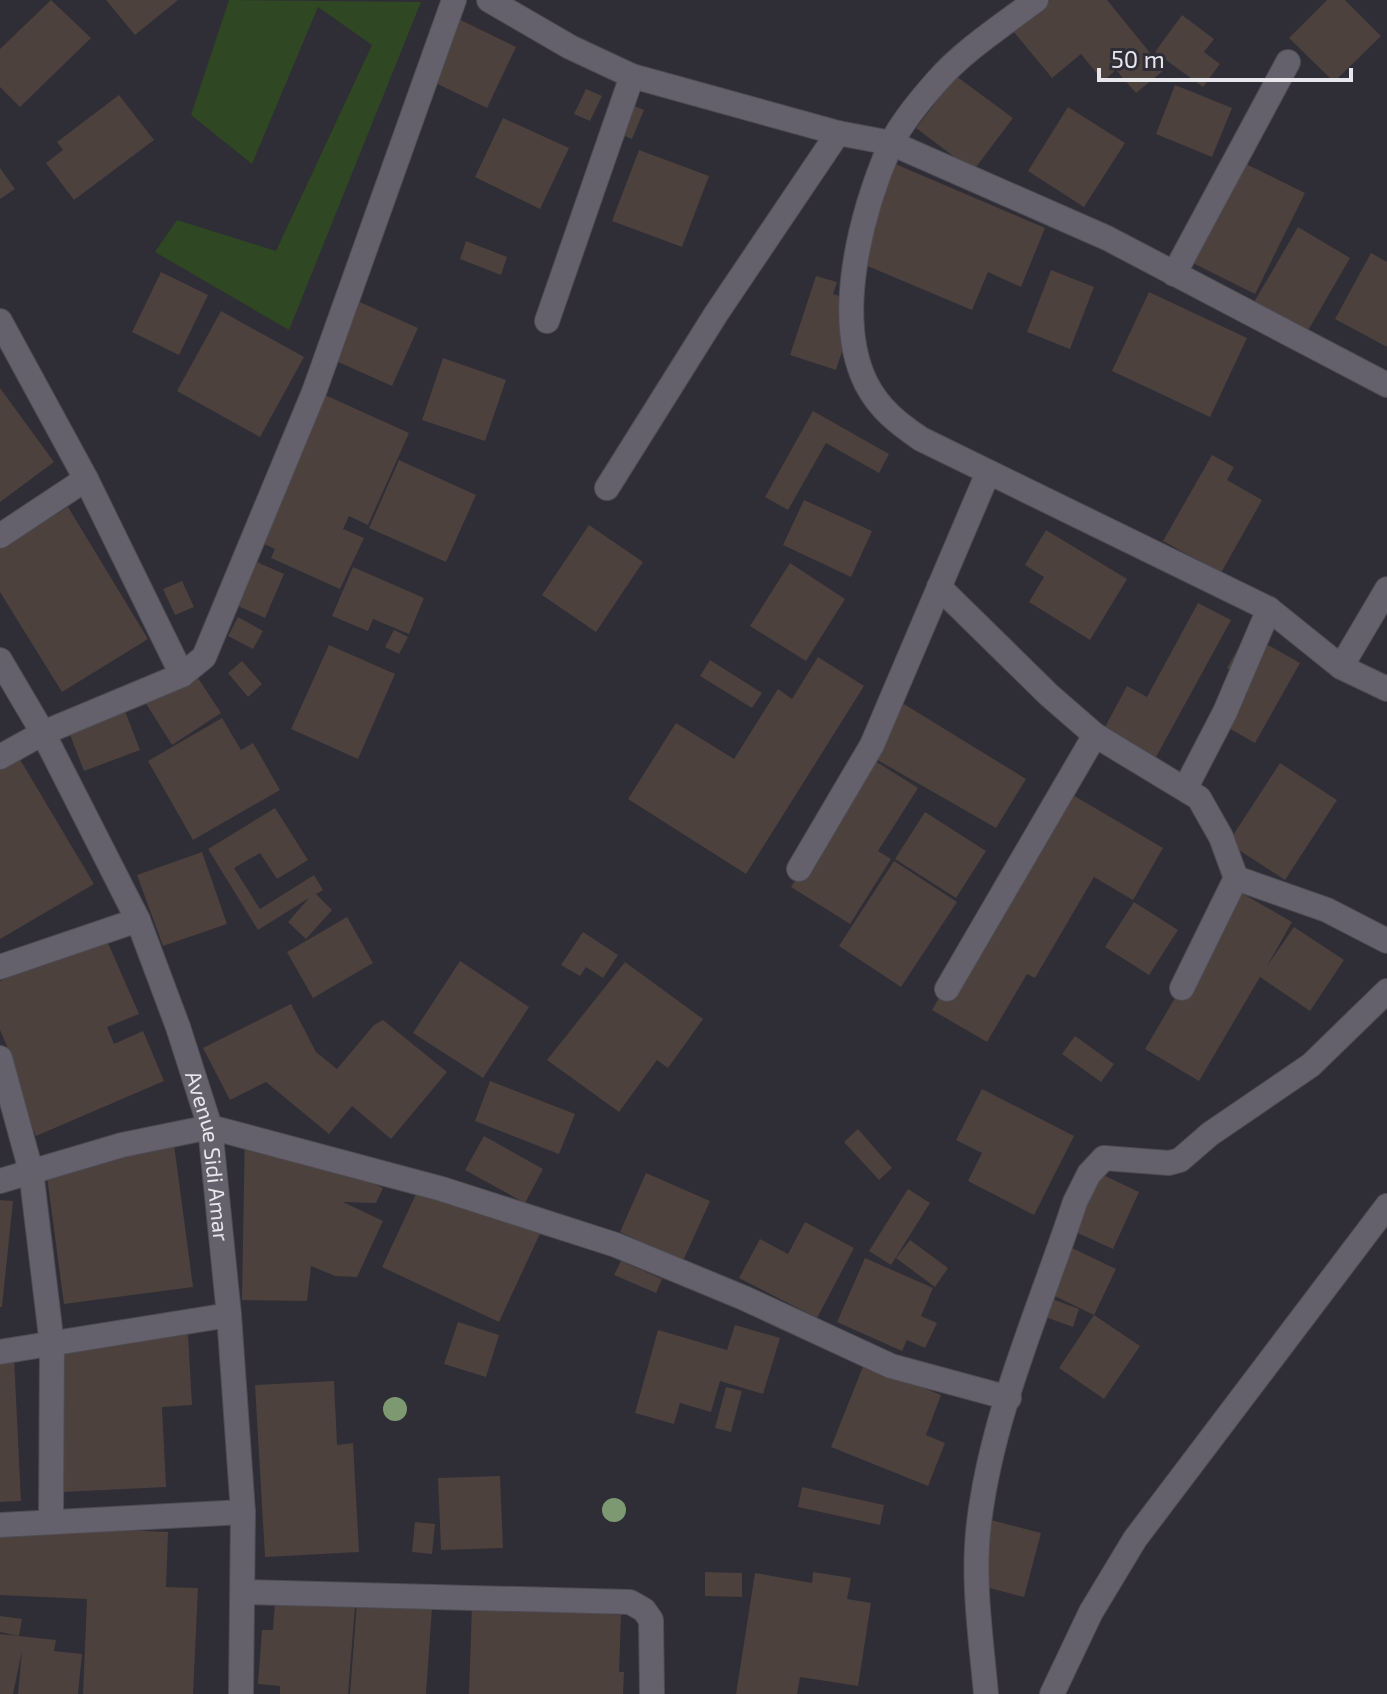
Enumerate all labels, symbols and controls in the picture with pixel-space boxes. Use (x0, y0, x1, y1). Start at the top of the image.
scale bar (1099, 32, 1351, 82)
text: 50 m (1111, 44, 1165, 73)
street label: Avenue Sidi Amar (181, 1067, 235, 1243)

